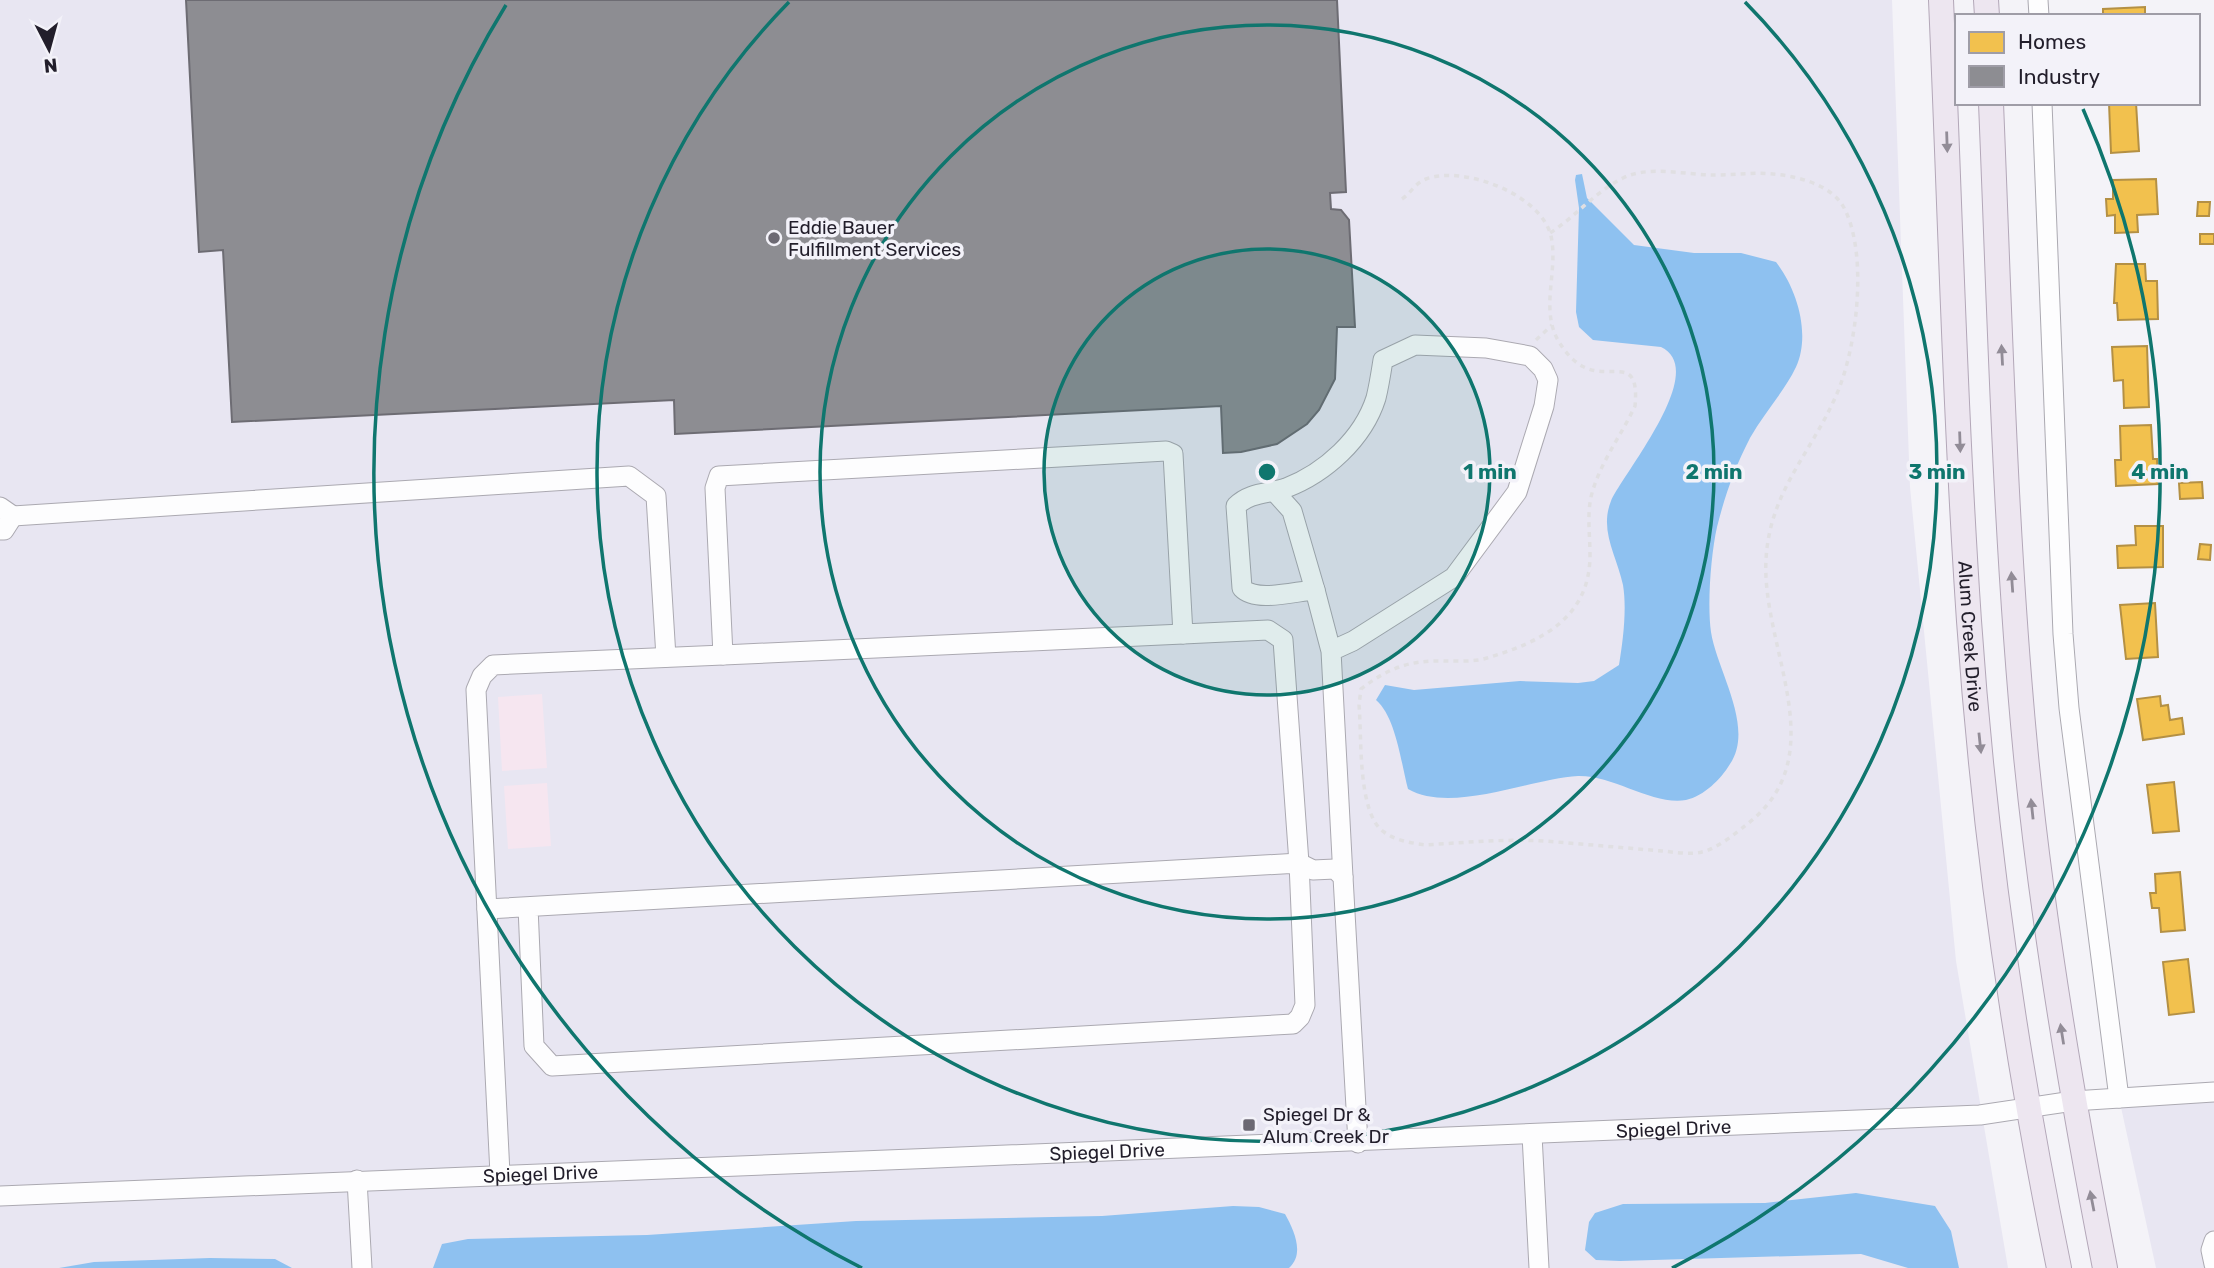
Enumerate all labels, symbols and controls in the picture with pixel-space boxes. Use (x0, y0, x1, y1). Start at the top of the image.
north arrow (14, 14, 84, 84)
legend (1955, 14, 2200, 105)
text: Homes (2018, 29, 2086, 54)
text: N (43, 53, 59, 78)
text: Industry (2018, 64, 2100, 89)
one-way arrow (1942, 131, 1953, 153)
place label: Eddie Bauer Fulfillment Services (788, 216, 961, 261)
marker: Eddie Bauer Fulfillment Services (766, 230, 782, 246)
one-way arrow (1996, 343, 2007, 365)
one-way arrow (1955, 432, 1966, 454)
text: 1 min (1463, 459, 1517, 484)
text: 2 min (1686, 459, 1742, 484)
text: 3 min (1908, 459, 1966, 484)
text: 4 min (2131, 459, 2189, 484)
centre of rings (1255, 460, 1279, 484)
street label: Alum Creek Drive (1954, 560, 1988, 713)
one-way arrow (2007, 571, 2018, 593)
one-way arrow (1974, 732, 1985, 754)
one-way arrow (2026, 797, 2037, 819)
one-way arrow (2056, 1023, 2067, 1045)
place label: Spiegel Dr & Alum Creek Dr (1263, 1103, 1390, 1148)
street label: Spiegel Drive (1615, 1114, 1732, 1142)
marker: Spiegel Dr & Alum Creek Dr (1241, 1117, 1257, 1133)
street label: Spiegel Drive (1049, 1138, 1165, 1165)
street label: Spiegel Drive (482, 1160, 599, 1187)
one-way arrow (2086, 1190, 2097, 1212)

